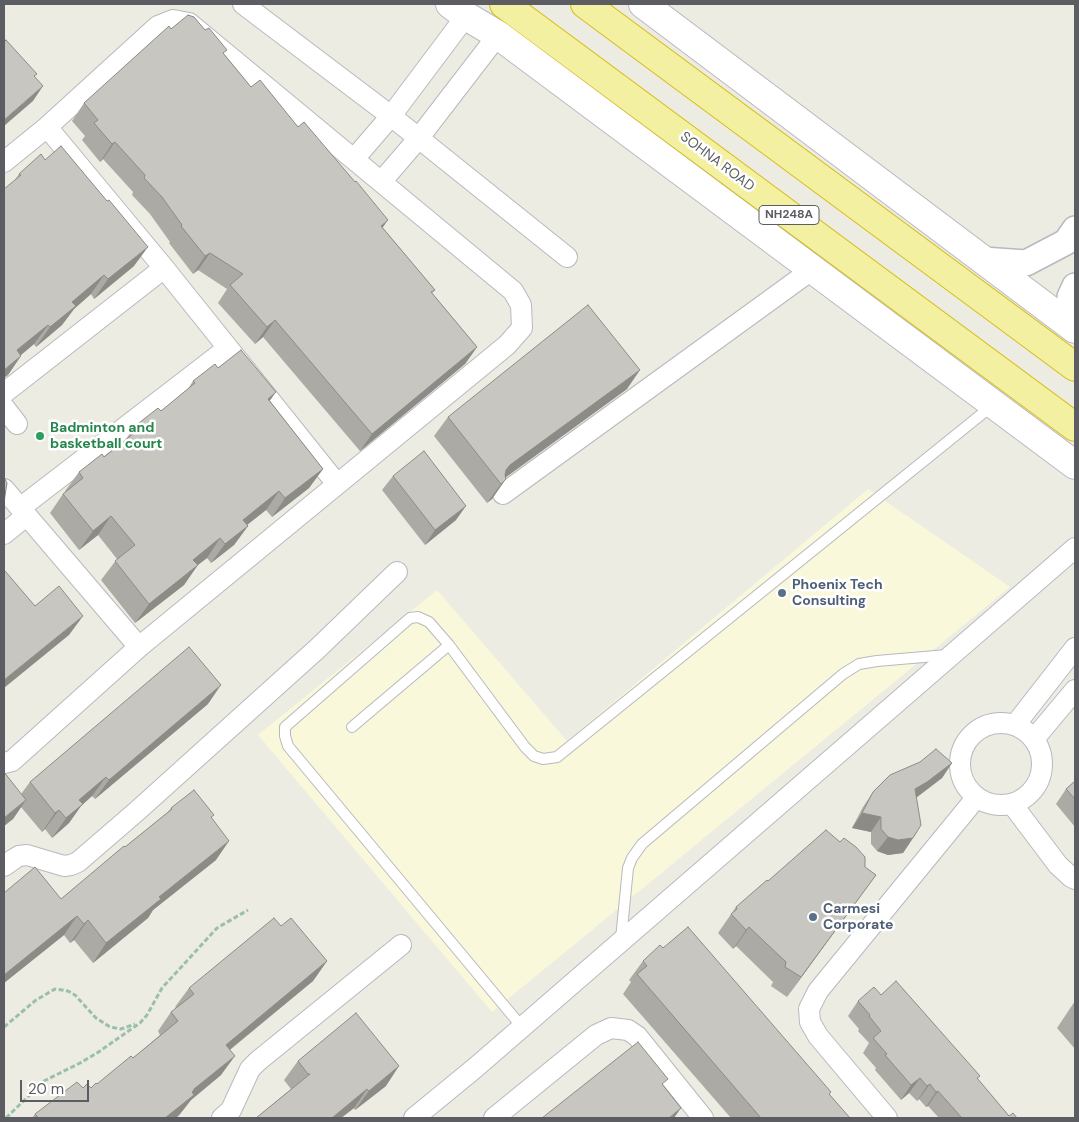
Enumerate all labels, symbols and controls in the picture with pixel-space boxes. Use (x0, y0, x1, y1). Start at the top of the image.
street label: SOHNA ROAD (677, 129, 757, 195)
road number: NH248A (759, 206, 819, 224)
place label: Badminton and basketball court (50, 420, 162, 452)
marker: Badminton and basketball court (34, 430, 46, 442)
place label: Phoenix Tech Consulting (792, 577, 883, 610)
marker: Phoenix Tech Consulting (776, 587, 788, 599)
place label: Carmesi Corporate (823, 901, 893, 934)
marker: Carmesi Corporate (807, 911, 819, 923)
scale bar (22, 1070, 91, 1102)
text: 20 m (28, 1079, 64, 1099)

